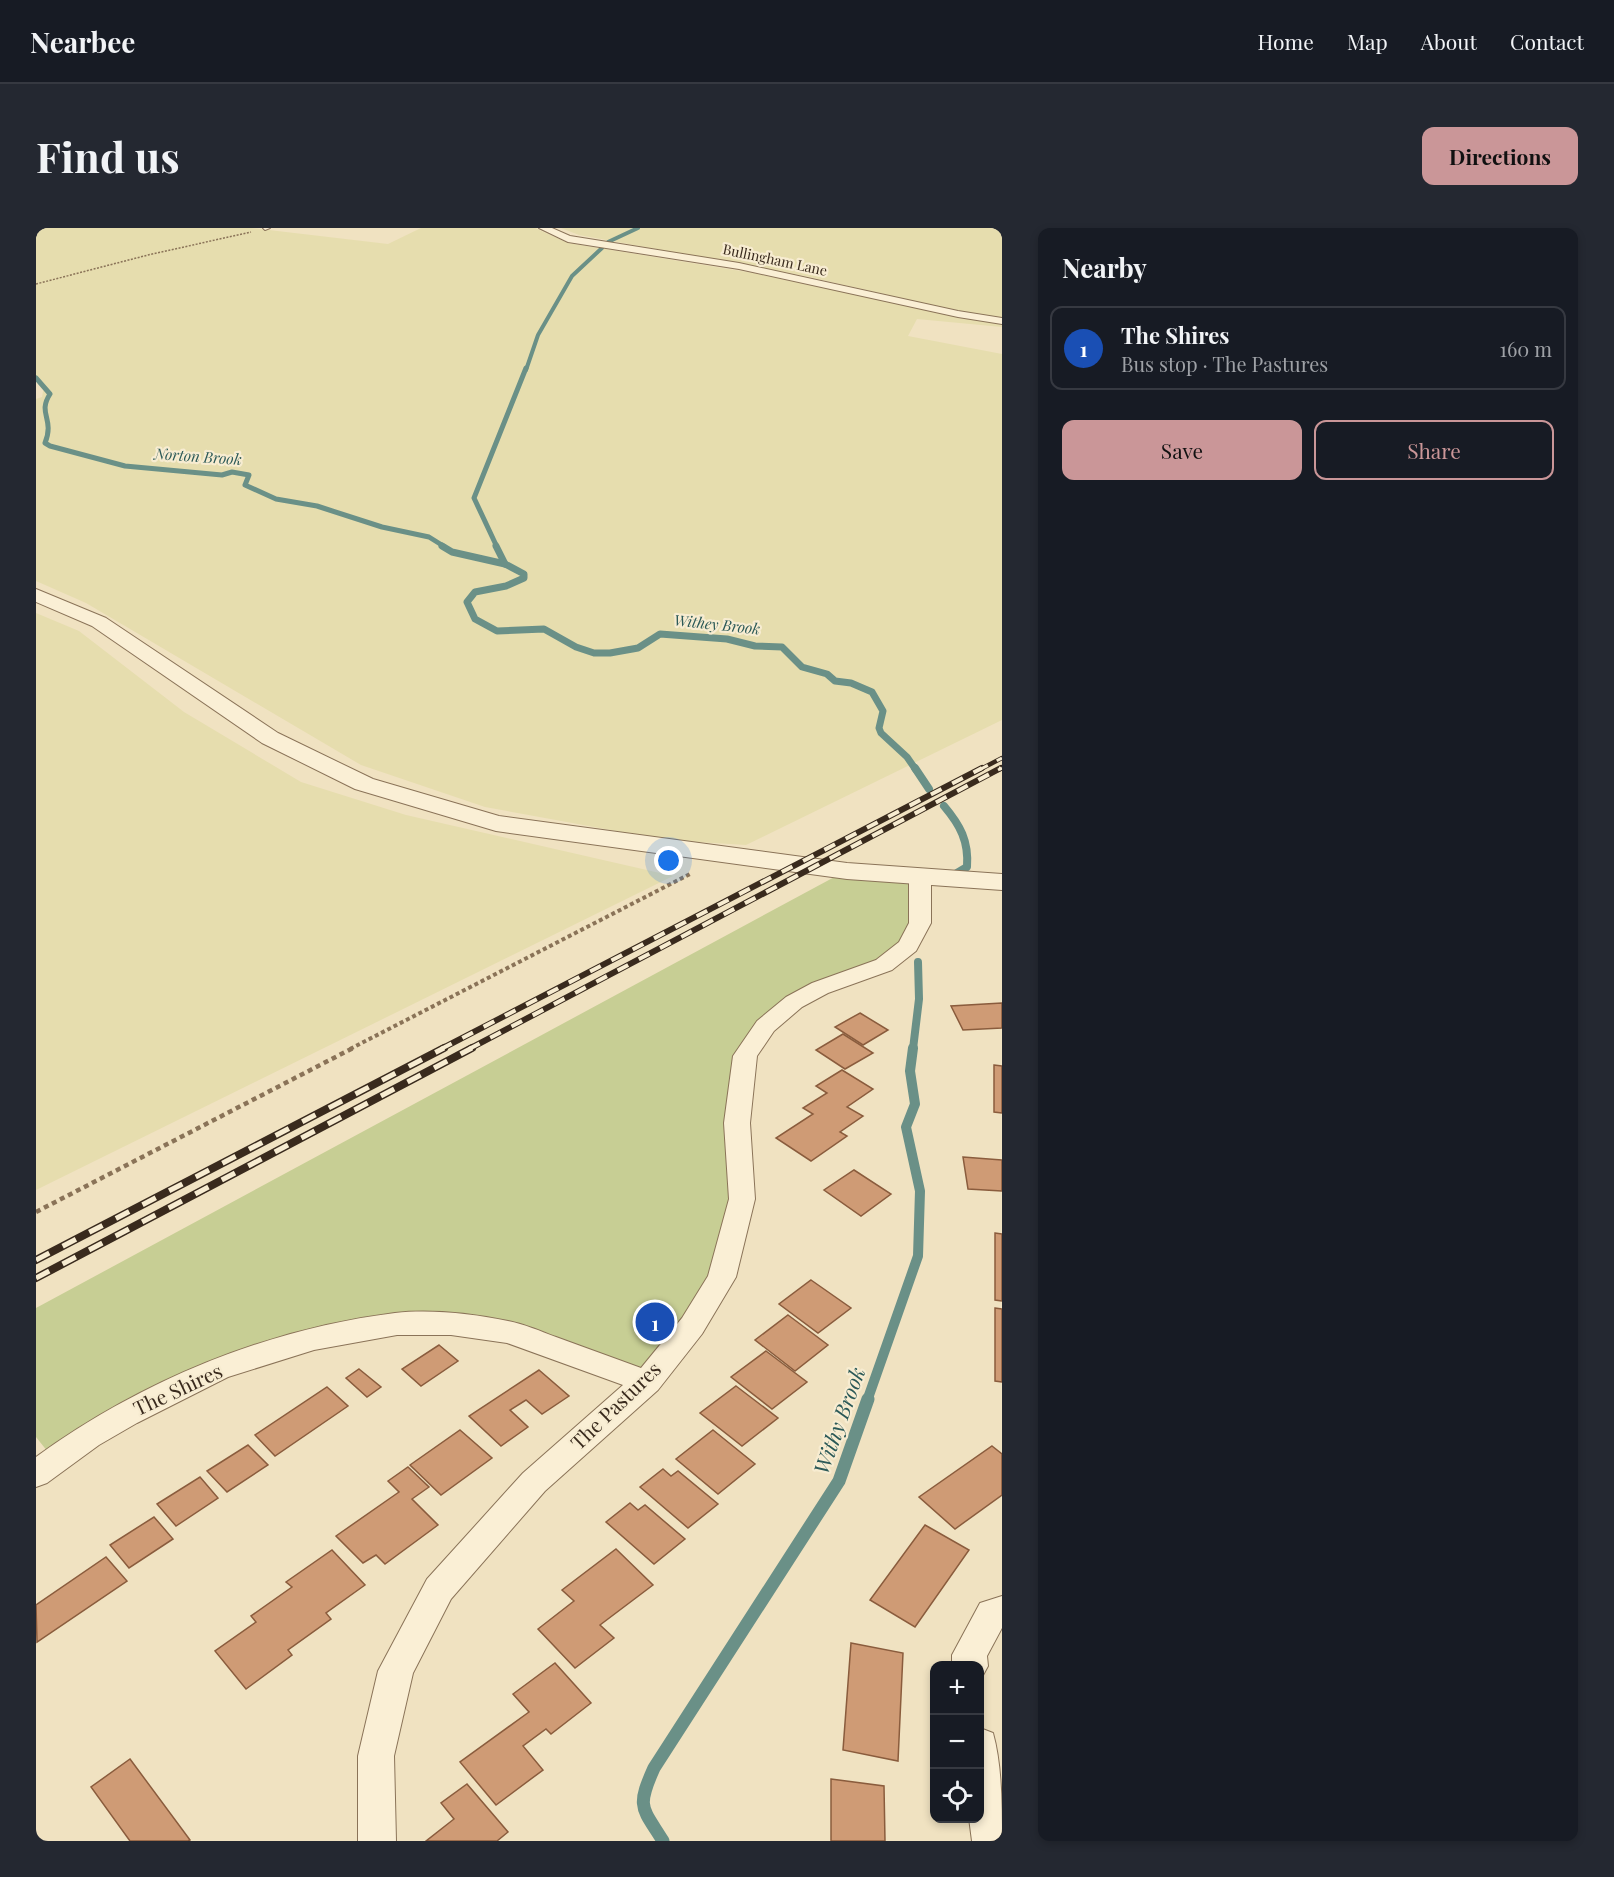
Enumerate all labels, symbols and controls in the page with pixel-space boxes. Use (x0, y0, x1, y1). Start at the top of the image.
text: Nearbee (30, 23, 135, 60)
text: Home (1258, 27, 1314, 55)
text: Map (1347, 27, 1388, 55)
text: About (1421, 27, 1477, 55)
text: Contact (1510, 27, 1584, 55)
button: Directions (1422, 127, 1578, 185)
text: Find us (36, 128, 180, 184)
street label: Bullingham Lane (721, 239, 829, 280)
text: Nearby (1062, 250, 1147, 285)
text: The Shires (1121, 320, 1229, 350)
text: 1 (1080, 335, 1087, 362)
text: 160 m (1500, 335, 1552, 362)
text: Bus stop · The Pastures (1121, 350, 1328, 377)
button: Save (1062, 420, 1302, 480)
button: Share (1314, 420, 1554, 480)
water label: Norton Brook (152, 443, 243, 469)
water label: Withey Brook (673, 610, 761, 639)
your location (654, 846, 683, 875)
pin: 1 (636, 1300, 674, 1344)
street label: The Pastures (564, 1355, 666, 1455)
street label: The Shires (129, 1356, 226, 1421)
water label: Withy Brook (806, 1363, 871, 1478)
map controls (930, 1661, 984, 1823)
button: + (930, 1661, 984, 1715)
button: − (930, 1715, 984, 1769)
button: locate (930, 1769, 984, 1823)

